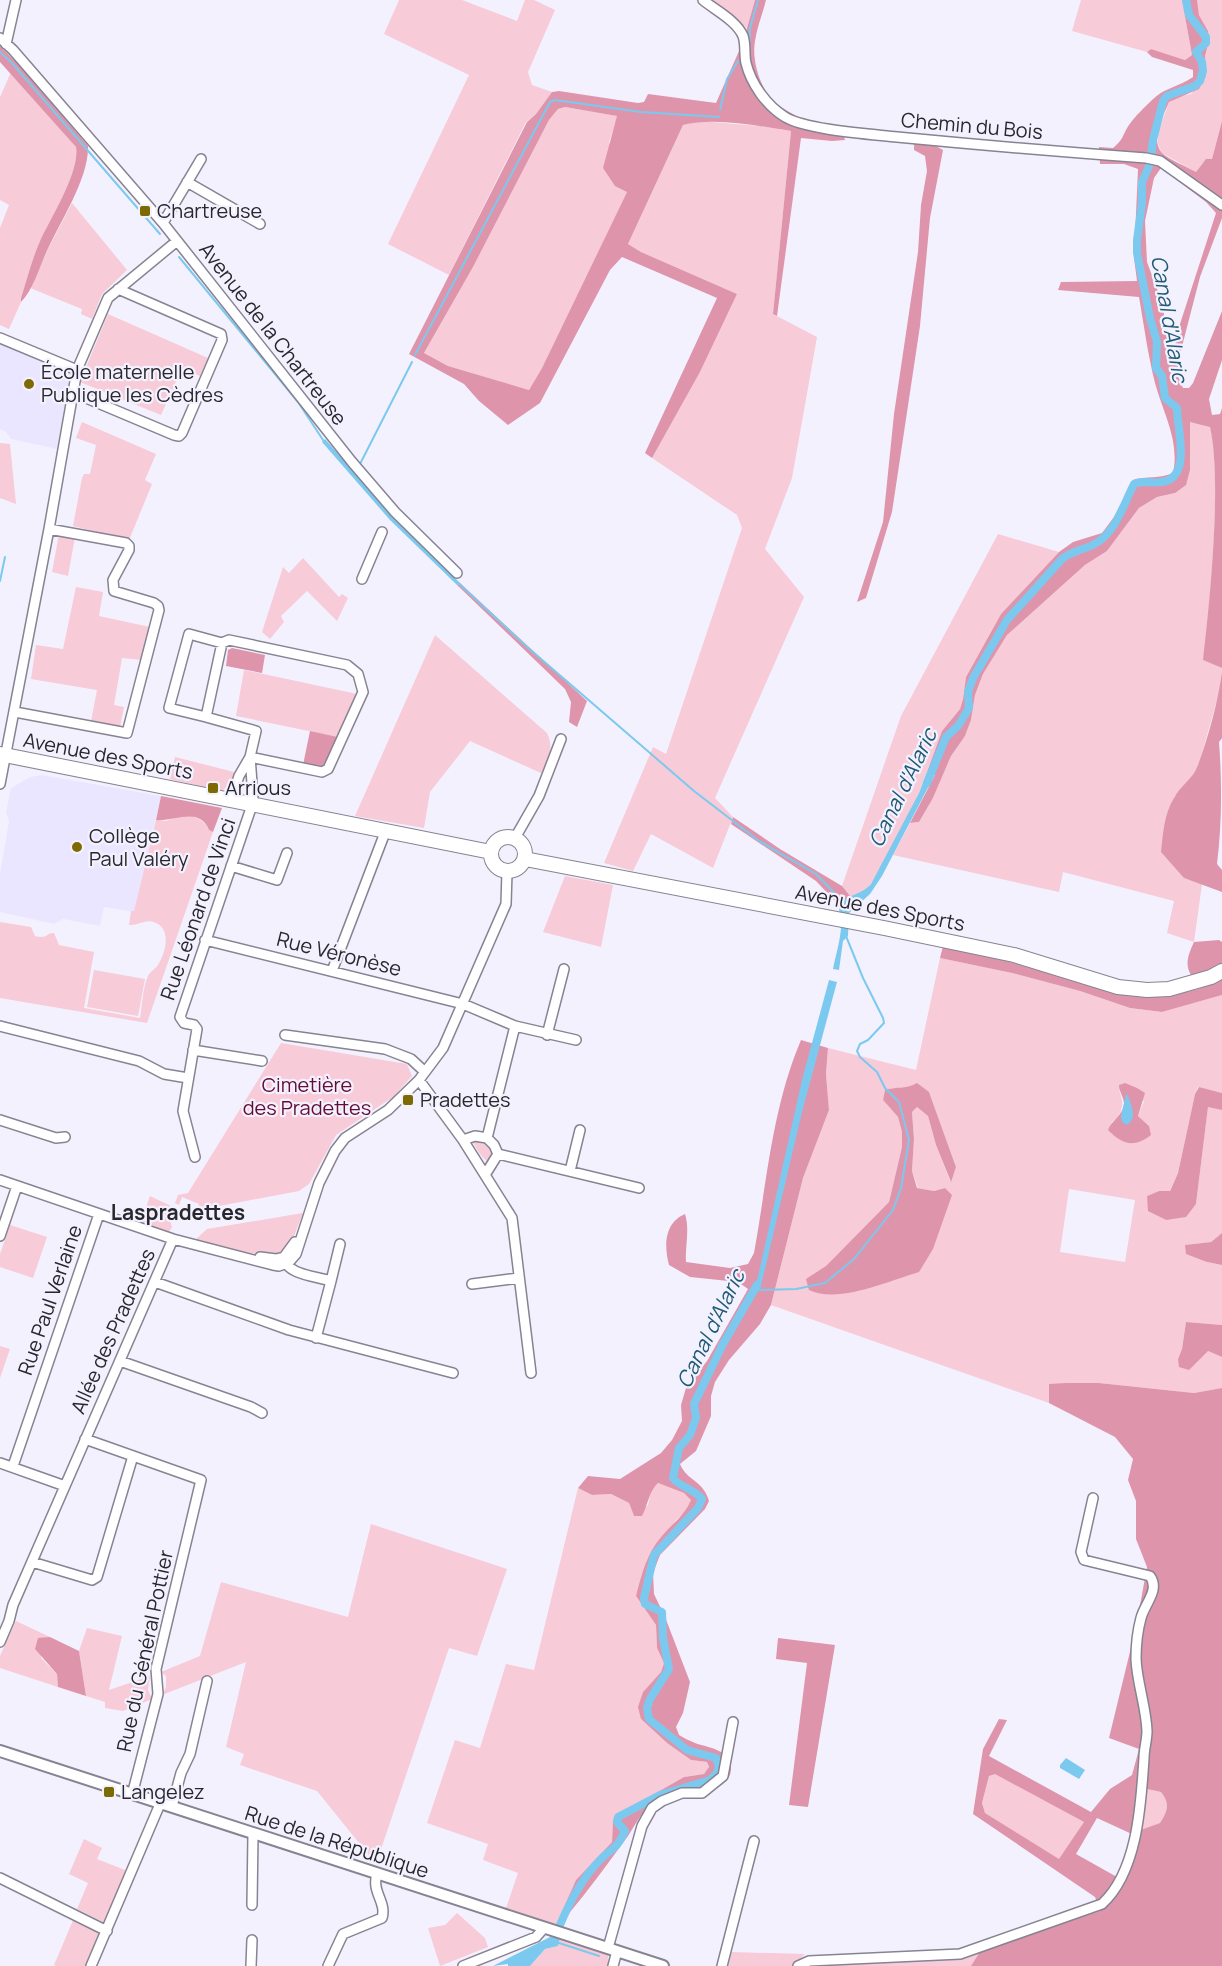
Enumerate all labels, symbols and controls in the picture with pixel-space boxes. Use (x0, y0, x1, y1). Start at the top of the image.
street label: Chemin du Bois (900, 106, 1044, 145)
place label: Chartreuse (157, 197, 262, 224)
marker: Chartreuse (138, 204, 152, 218)
street label: Avenue de la Chartreuse (193, 237, 353, 431)
water label: Canal d'Alaric (1145, 253, 1195, 387)
place label: École maternelle Publique les Cèdres (41, 358, 223, 408)
marker: École maternelle Publique les Cèdres (22, 377, 36, 391)
water label: Canal d'Alaric (861, 722, 944, 851)
street label: Avenue des Sports (21, 726, 195, 785)
place label: Arrious (225, 774, 291, 801)
marker: Arrious (206, 781, 220, 795)
street label: Rue Léonard de Vinci (154, 814, 241, 1003)
place label: Collège Paul Valéry (89, 822, 189, 872)
marker: Collège Paul Valéry (70, 840, 84, 854)
street label: Avenue des Sports (793, 878, 967, 937)
street label: Rue Véronèse (274, 925, 404, 982)
park label: Cimetière des Pradettes (243, 1071, 371, 1121)
place label: Pradettes (420, 1086, 511, 1113)
marker: Pradettes (401, 1093, 415, 1107)
district label: Laspradettes (111, 1198, 245, 1226)
street label: Rue Paul Verlaine (11, 1221, 88, 1379)
street label: Allée des Pradettes (64, 1244, 161, 1418)
water label: Canal d'Alaric (669, 1263, 752, 1392)
street label: Rue du Général Pottier (110, 1547, 179, 1754)
place label: Langelez (121, 1778, 205, 1805)
marker: Langelez (102, 1785, 116, 1799)
street label: Rue de la République (242, 1799, 433, 1884)

